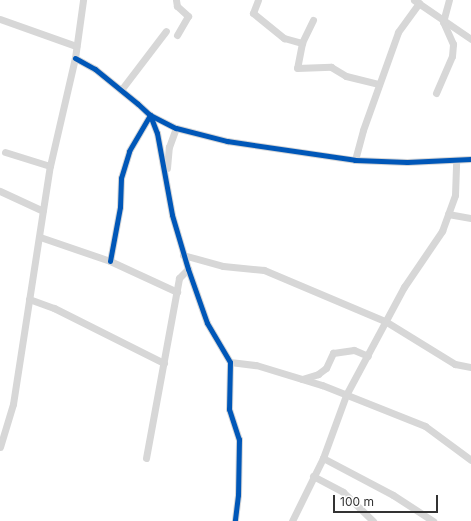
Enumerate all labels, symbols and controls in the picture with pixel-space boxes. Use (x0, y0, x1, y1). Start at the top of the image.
scale bar (335, 487, 440, 513)
text: 100 m (340, 494, 374, 509)

